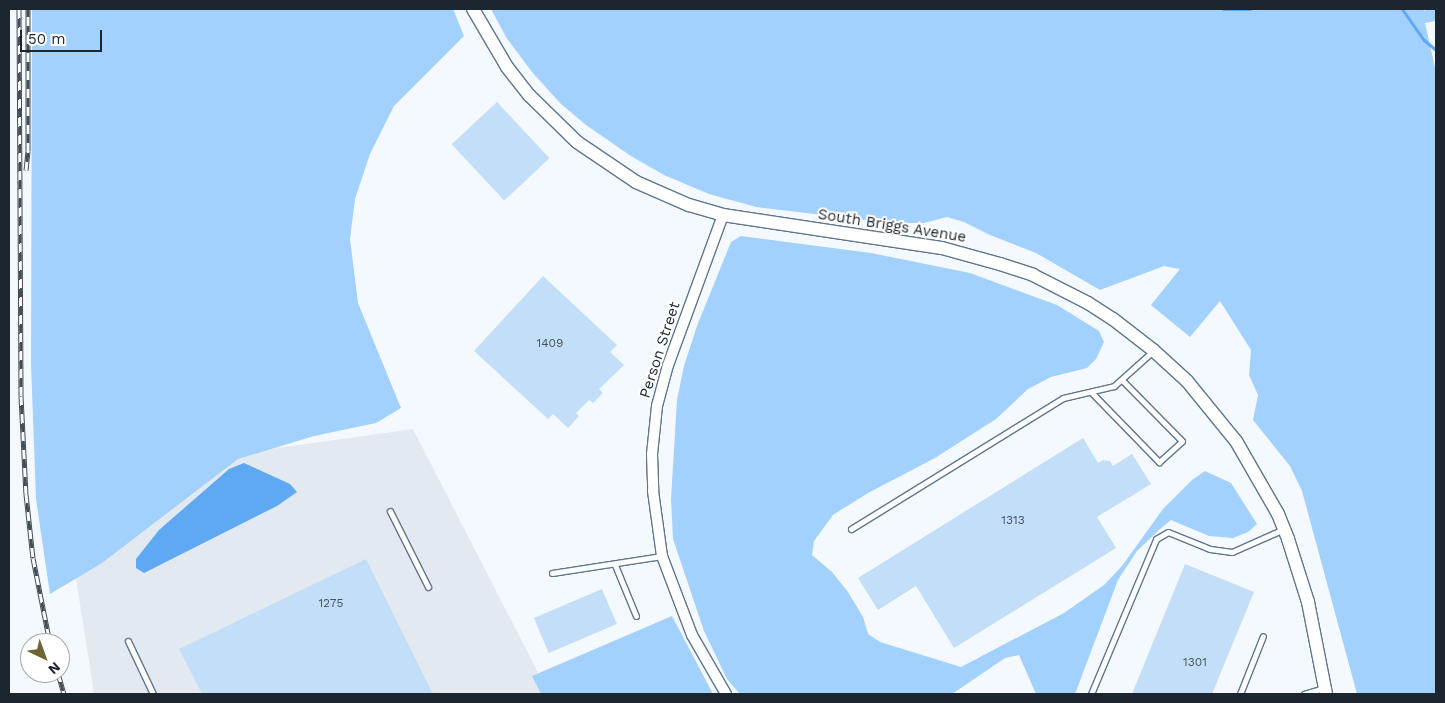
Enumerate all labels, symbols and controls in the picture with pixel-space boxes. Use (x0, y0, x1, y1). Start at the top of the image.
scale bar (22, 20, 105, 52)
text: 50 m (28, 30, 65, 48)
street label: South Briggs Avenue (816, 205, 968, 247)
street label: Person Street (636, 300, 684, 400)
house number: 1409 (537, 337, 563, 351)
house number: 1313 (1001, 514, 1025, 528)
house number: 1275 (318, 597, 344, 611)
north arrow (20, 633, 70, 683)
house number: 1301 (1183, 656, 1207, 670)
text: N (45, 659, 64, 678)

